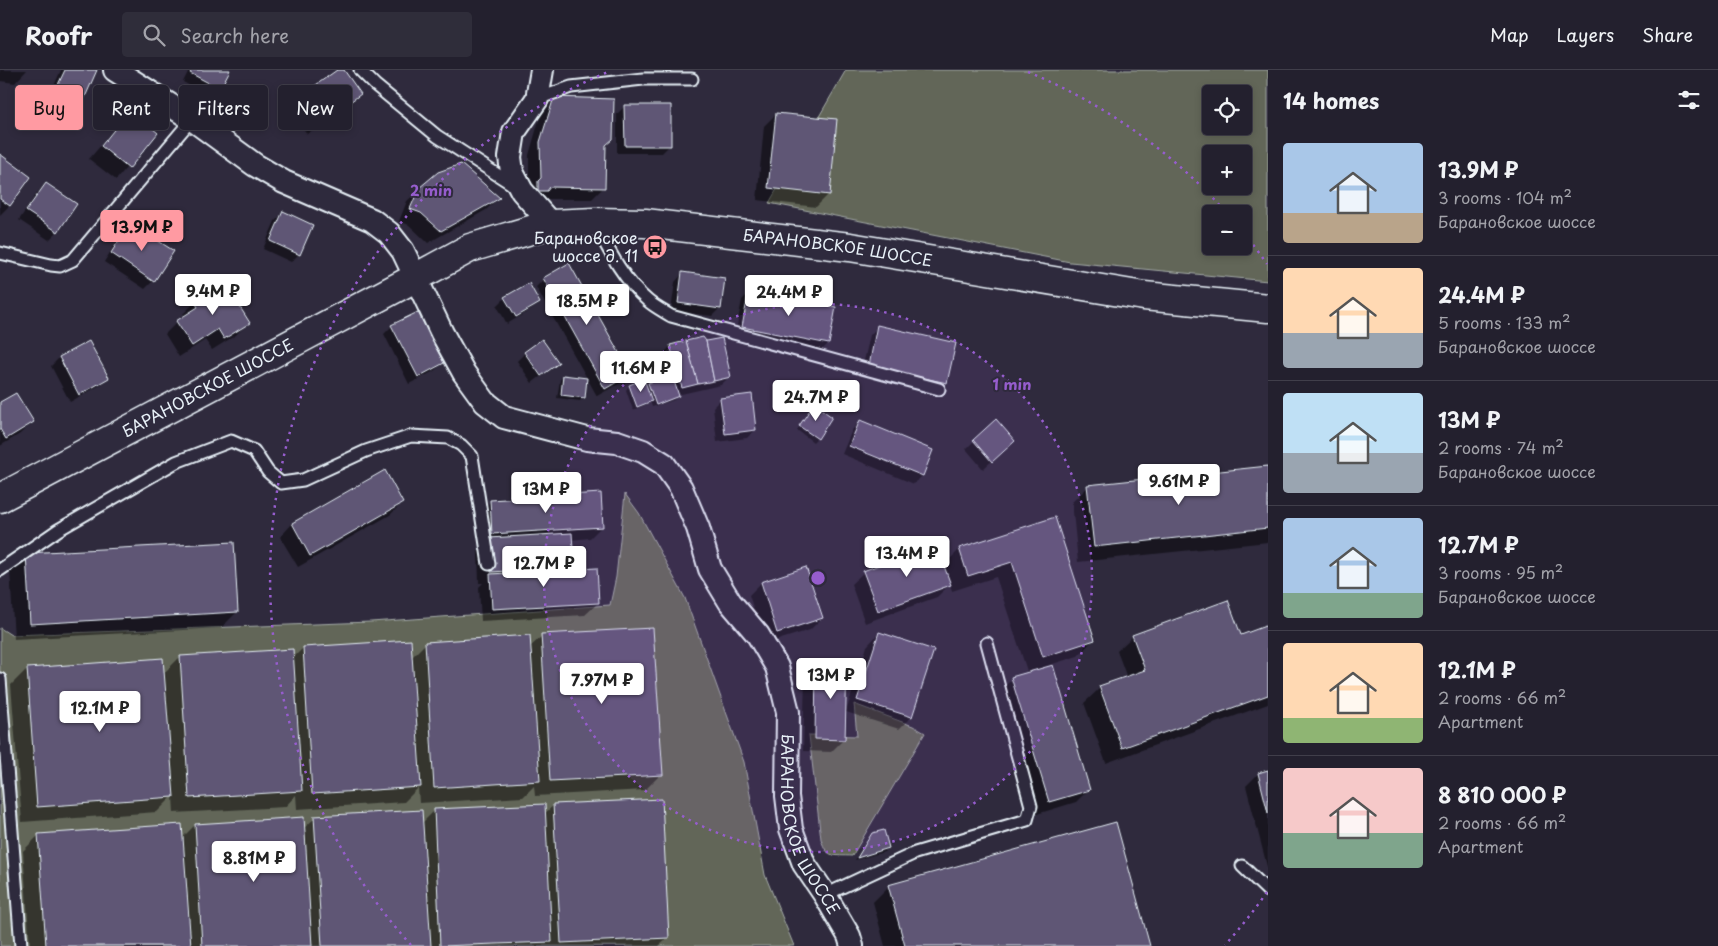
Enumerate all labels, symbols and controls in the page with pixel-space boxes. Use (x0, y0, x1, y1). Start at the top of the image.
search box (122, 12, 472, 57)
text: Roofr (25, 17, 92, 53)
icon: search (140, 21, 168, 49)
text: Search here (180, 21, 289, 49)
text: Map (1490, 21, 1529, 48)
text: Layers (1557, 21, 1614, 48)
text: Share (1642, 21, 1693, 48)
text: 14 homes (1283, 84, 1379, 116)
chip: Buy (15, 85, 83, 130)
chip: Rent (93, 85, 169, 130)
chip: Filters (179, 85, 268, 130)
chip: New (278, 85, 352, 130)
map controls (1202, 85, 1252, 255)
button: locate (1202, 85, 1252, 135)
icon: filters (1675, 86, 1703, 114)
button: + (1202, 145, 1252, 195)
text: 13.9M ₽ (1438, 153, 1519, 185)
icon: home (1323, 163, 1383, 223)
text: 2 min (410, 178, 452, 201)
text: 3 rooms · 104 m² (1438, 185, 1572, 209)
button: − (1202, 205, 1252, 255)
text: Барановское шоссе (1438, 209, 1596, 233)
pin: 13.9M ₽ (96, 210, 188, 252)
text: 13.9M ₽ (111, 214, 173, 238)
street label: БАРАНОВСКОЕ ШОССЕ (742, 222, 934, 272)
place label: Барановское шоссе д. 11 (534, 225, 638, 267)
bus stop icon: Барановское шоссе д. 11 (642, 234, 668, 260)
pin: 9.4M ₽ (172, 274, 254, 316)
pin: 24.4M ₽ (743, 274, 835, 317)
text: 9.4M ₽ (186, 278, 240, 302)
text: 24.4M ₽ (1438, 278, 1525, 310)
text: 24.4M ₽ (756, 279, 822, 303)
pin: 18.5M ₽ (541, 284, 633, 326)
text: 18.5M ₽ (556, 288, 618, 312)
icon: home (1323, 288, 1383, 348)
text: 5 rooms · 133 m² (1438, 310, 1571, 334)
street label: БАРАНОВСКОЕ ШОССЕ (117, 332, 297, 442)
text: Барановское шоссе (1438, 334, 1596, 358)
pin: 11.6M ₽ (595, 350, 687, 393)
text: 11.6M ₽ (611, 355, 671, 379)
text: 1 min (993, 372, 1031, 395)
pin: 24.7M ₽ (770, 380, 862, 422)
text: 24.7M ₽ (784, 384, 848, 408)
text: 13M ₽ (1438, 403, 1500, 435)
icon: home (1323, 413, 1383, 473)
text: 2 rooms · 74 m² (1438, 435, 1564, 459)
text: Барановское шоссе (1438, 459, 1596, 483)
pin: 9.61M ₽ (1133, 464, 1225, 506)
text: 9.61M ₽ (1149, 468, 1209, 492)
pin: 13M ₽ (511, 472, 581, 514)
text: 13M ₽ (522, 476, 570, 500)
text: 12.7M ₽ (1438, 528, 1519, 560)
pin: 13.4M ₽ (861, 536, 953, 578)
icon: home (1323, 538, 1383, 598)
text: 13.4M ₽ (876, 540, 939, 564)
pin: 12.7M ₽ (498, 546, 590, 588)
text: 12.7M ₽ (513, 550, 575, 574)
text: 3 rooms · 95 m² (1438, 560, 1563, 584)
centre of rings (809, 569, 827, 587)
text: Барановское шоссе (1438, 584, 1596, 608)
text: 12.1M ₽ (1438, 653, 1516, 685)
pin: 13M ₽ (796, 658, 866, 700)
pin: 7.97M ₽ (556, 662, 648, 705)
text: 13M ₽ (807, 662, 855, 686)
icon: home (1323, 663, 1383, 723)
text: 7.97M ₽ (571, 667, 633, 691)
text: 2 rooms · 66 m² (1438, 685, 1566, 709)
pin: 12.1M ₽ (54, 690, 146, 733)
text: 12.1M ₽ (70, 695, 130, 719)
text: Apartment (1438, 709, 1523, 733)
street label: БАРАНОВСКОЕ ШОССЕ (776, 734, 847, 919)
text: 8 810 000 ₽ (1438, 778, 1566, 810)
icon: home (1323, 788, 1383, 848)
text: 2 rooms · 66 m² (1438, 810, 1566, 834)
text: Apartment (1438, 834, 1523, 858)
pin: 8.81M ₽ (208, 840, 300, 883)
text: 8.81M ₽ (223, 845, 285, 869)

